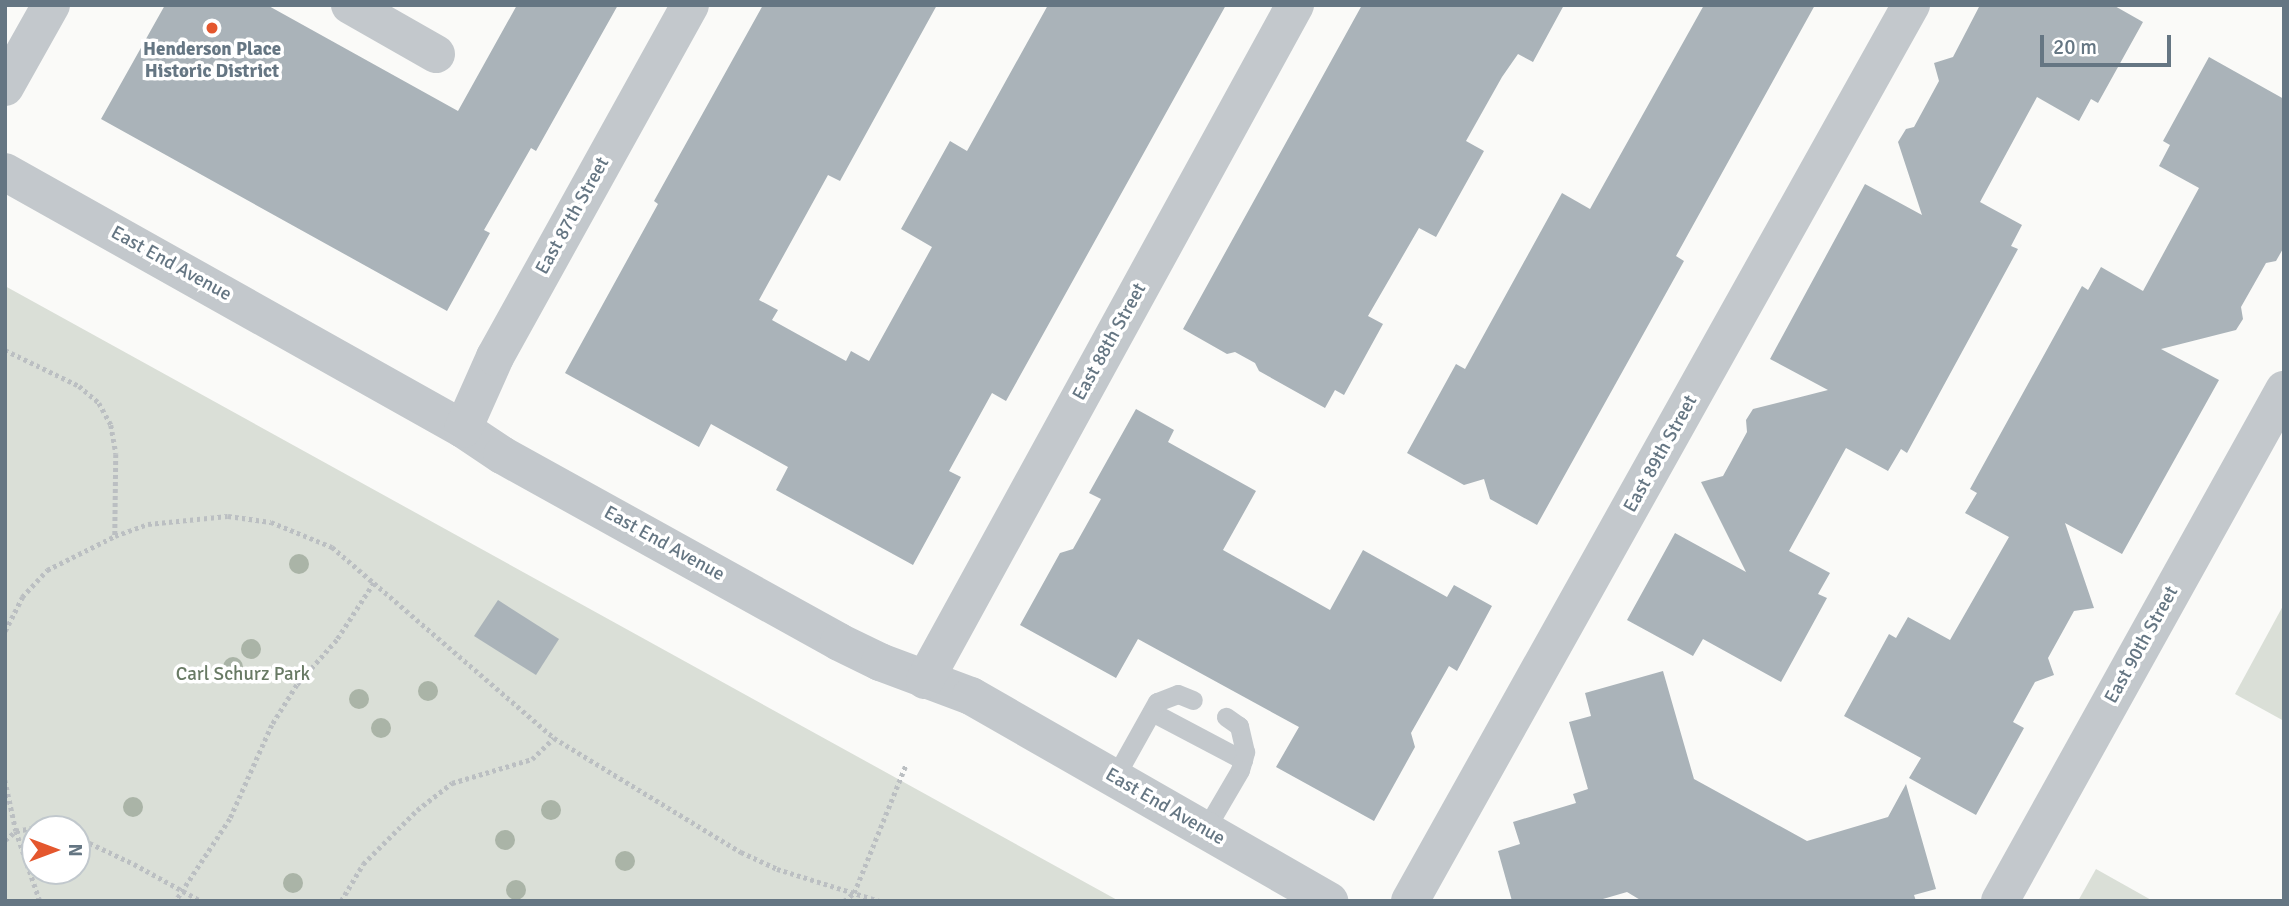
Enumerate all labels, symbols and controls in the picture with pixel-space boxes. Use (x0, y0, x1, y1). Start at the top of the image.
marker: Henderson Place Historic District (204, 20, 220, 36)
scale bar (2044, 21, 2175, 65)
text: 20 m (2053, 34, 2097, 60)
place label: Henderson Place Historic District (143, 39, 281, 83)
street label: East 87th Street (531, 153, 615, 279)
street label: East End Avenue (107, 222, 235, 306)
street label: East 88th Street (1068, 279, 1152, 405)
street label: East 89th Street (1619, 391, 1703, 517)
street label: East End Avenue (600, 502, 728, 586)
street label: East 90th Street (2100, 582, 2184, 708)
park label: Carl Schurz Park (176, 664, 310, 686)
street label: East End Avenue (1101, 764, 1229, 850)
north arrow (21, 815, 91, 885)
text: N (63, 843, 87, 857)

